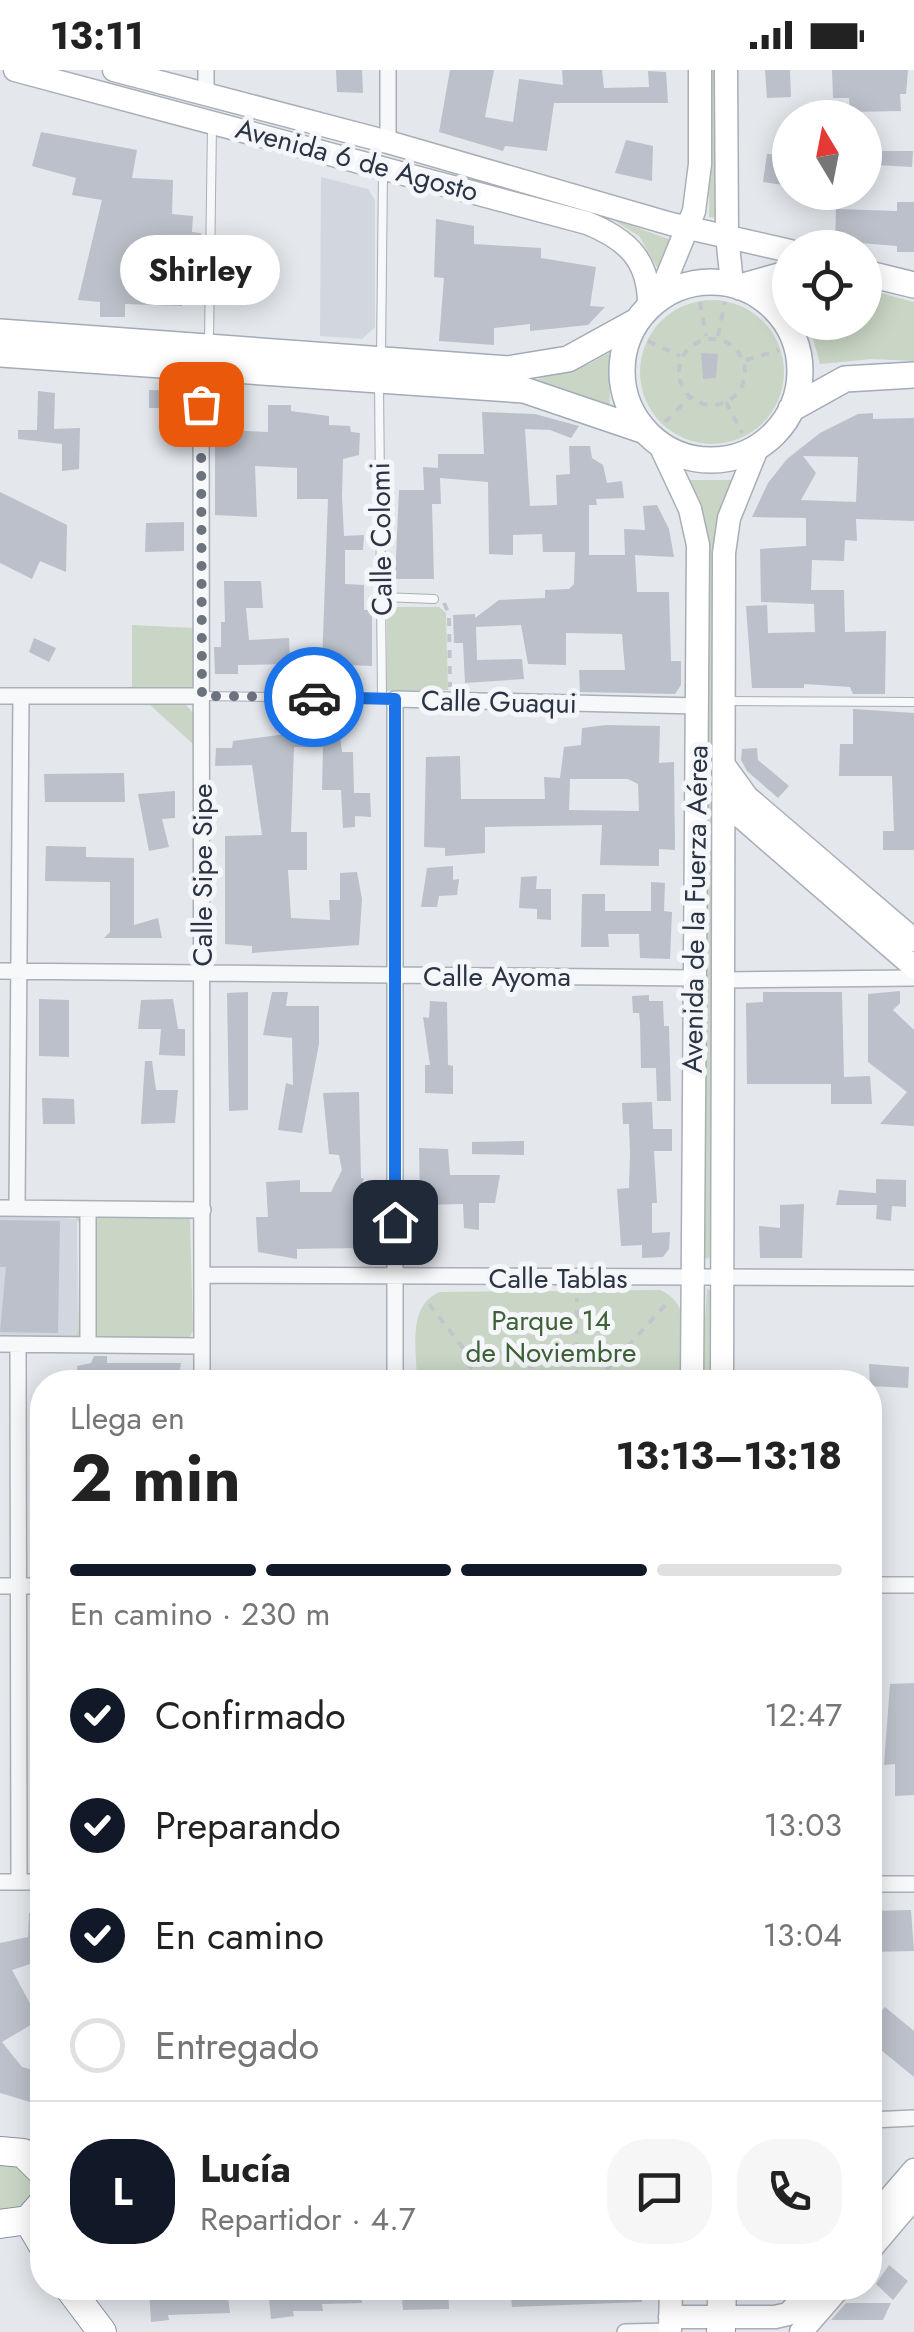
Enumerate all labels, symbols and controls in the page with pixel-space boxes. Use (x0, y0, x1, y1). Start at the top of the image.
text: 13:11 (50, 8, 144, 63)
north arrow (772, 100, 882, 210)
map controls (772, 100, 882, 340)
street label: Avenida 6 de Agosto (231, 108, 483, 212)
button: locate (772, 230, 882, 340)
callout: Shirley (121, 234, 281, 304)
text: Shirley (148, 247, 252, 293)
pin (159, 362, 244, 447)
icon: bag (174, 377, 229, 432)
street label: Calle Colomi (359, 462, 403, 616)
courier (264, 647, 364, 747)
icon: car (287, 670, 342, 725)
street label: Calle Guaqui (421, 680, 577, 724)
street label: Avenida de la Fuerza Aérea (672, 745, 718, 1073)
street label: Calle Sipe Sipe (182, 784, 223, 966)
street label: Calle Ayoma (423, 956, 571, 997)
pin (353, 1180, 438, 1265)
icon: home (368, 1195, 423, 1250)
street label: Calle Tablas (488, 1258, 628, 1299)
park label: Parque 14 de Noviembre (466, 1300, 636, 1373)
text: Llega en (70, 1395, 185, 1441)
text: 13:13–13:18 (616, 1428, 842, 1483)
text: 2 min (70, 1431, 241, 1525)
text: En camino · 230 m (70, 1591, 330, 1637)
icon: check (70, 1688, 125, 1743)
text: Confirmado (155, 1688, 346, 1743)
text: 12:47 (764, 1692, 842, 1738)
icon: check (70, 1798, 125, 1853)
text: Preparando (155, 1798, 341, 1853)
text: 13:03 (764, 1802, 842, 1848)
icon: check (70, 1908, 125, 1963)
text: En camino (155, 1908, 324, 1963)
text: 13:04 (763, 1912, 842, 1958)
text: Entregado (155, 2018, 319, 2073)
button: chat (607, 2139, 712, 2244)
button: phone (737, 2139, 842, 2244)
text: Lucía (200, 2141, 291, 2196)
text: L (112, 2164, 133, 2219)
text: Repartidor · 4.7 (200, 2196, 416, 2242)

